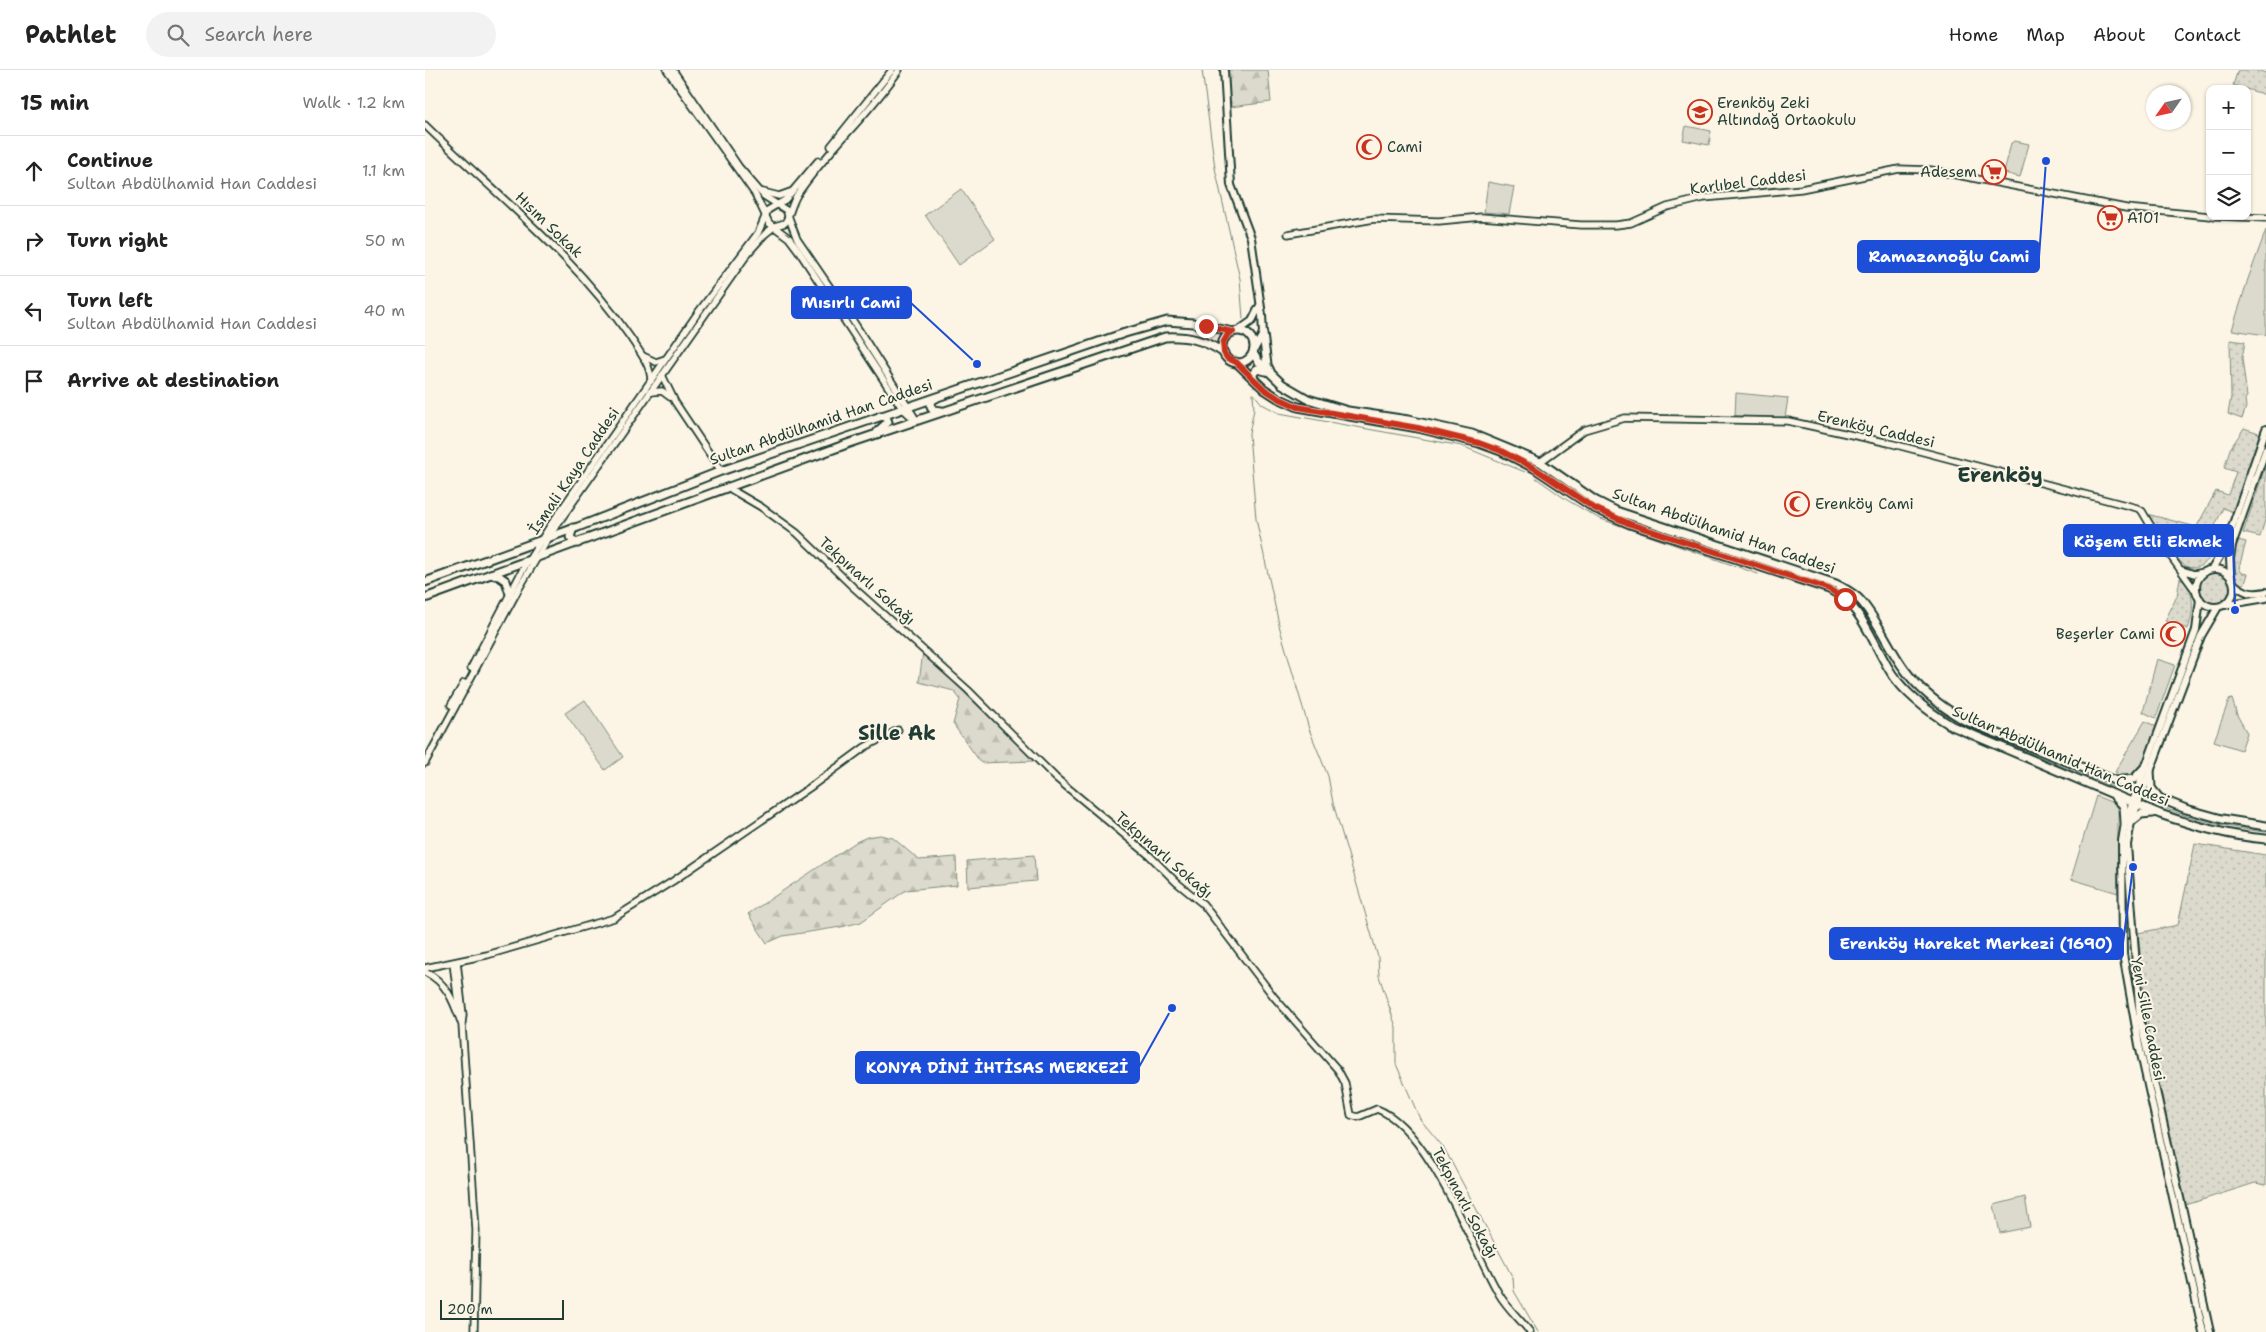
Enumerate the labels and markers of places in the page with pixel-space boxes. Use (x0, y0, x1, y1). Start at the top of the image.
place label: Erenköy Zeki Altındağ Ortaokulu (1717, 93, 1856, 130)
school or university icon: Erenköy Zeki Altındağ Ortaokulu (1687, 99, 1713, 125)
mosque icon: Cami (1356, 134, 1382, 160)
place label: Cami (1387, 137, 1422, 157)
supermarket icon: Adesem (1981, 159, 2007, 185)
place label: Adesem (1920, 162, 1977, 182)
supermarket icon: A101 (2097, 205, 2123, 231)
place label: A101 (2127, 208, 2159, 228)
callout: Ramazanoğlu Cami (1858, 241, 2039, 272)
callout: Mısırlı Cami (792, 287, 911, 318)
mosque icon: Erenköy Cami (1784, 491, 1810, 517)
place label: Erenköy Cami (1815, 494, 1914, 514)
callout: Köşem Etli Ekmek (2064, 525, 2233, 556)
mosque icon: Beşerler Cami (2160, 621, 2186, 647)
place label: Beşerler Cami (2056, 624, 2155, 644)
callout: Erenköy Hareket Merkezi (1690) (1830, 928, 2123, 959)
callout: KONYA DİNİ İHTİSAS MERKEZİ (856, 1052, 1139, 1083)

